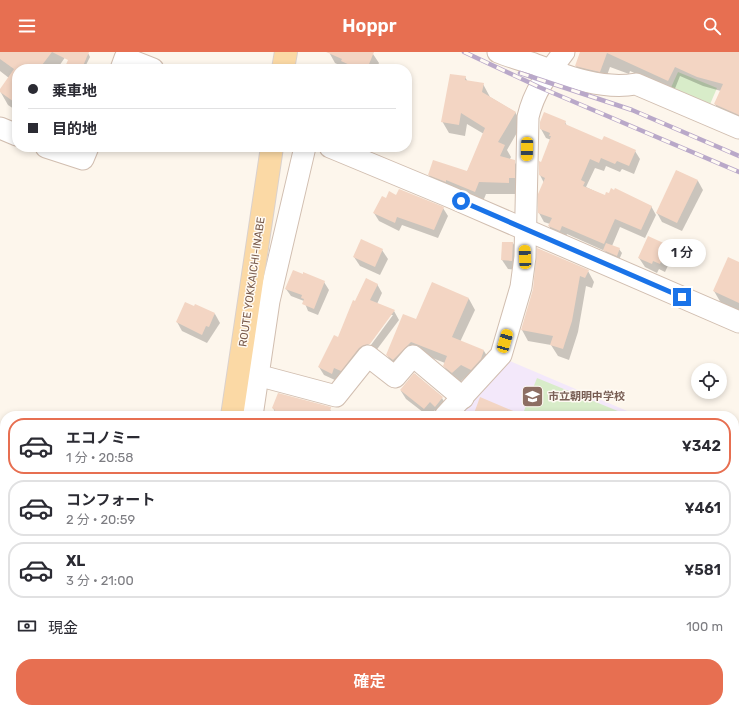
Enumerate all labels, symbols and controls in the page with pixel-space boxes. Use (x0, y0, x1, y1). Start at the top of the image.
icon: menu (16, 15, 38, 37)
text: Hoppr (342, 15, 397, 37)
icon: search (701, 15, 723, 37)
text: 乗車地 (52, 82, 97, 100)
text: 目的地 (52, 120, 97, 138)
car (521, 137, 533, 161)
route start (452, 192, 470, 210)
street label: ROUTE YOKKAICHI-INABE (236, 216, 268, 348)
callout: 1 分 (658, 239, 706, 267)
car (519, 245, 531, 269)
text: 1 分 (671, 245, 693, 260)
route end (673, 288, 691, 306)
car (496, 328, 514, 354)
map controls (691, 363, 727, 399)
button: locate (691, 363, 727, 399)
school or university icon: 市立朝明中学校 (520, 383, 546, 409)
place label: 市立朝明中学校 (548, 390, 625, 403)
icon: car (18, 428, 54, 464)
text: エコノミー (66, 429, 141, 447)
text: ¥342 (682, 437, 721, 455)
text: 1 分 · 20:58 (66, 450, 134, 465)
icon: car (18, 490, 54, 526)
text: コンフォート (66, 491, 156, 509)
text: ¥461 (685, 499, 721, 517)
text: 2 分 · 20:59 (66, 512, 135, 527)
icon: car (18, 552, 54, 588)
text: XL (66, 552, 85, 570)
text: ¥581 (684, 561, 721, 579)
text: 3 分 · 21:00 (66, 573, 134, 588)
icon: cash (16, 615, 38, 637)
text: 現金 (48, 619, 78, 637)
text: 100 m (686, 619, 723, 634)
button: 確定 (16, 659, 723, 705)

